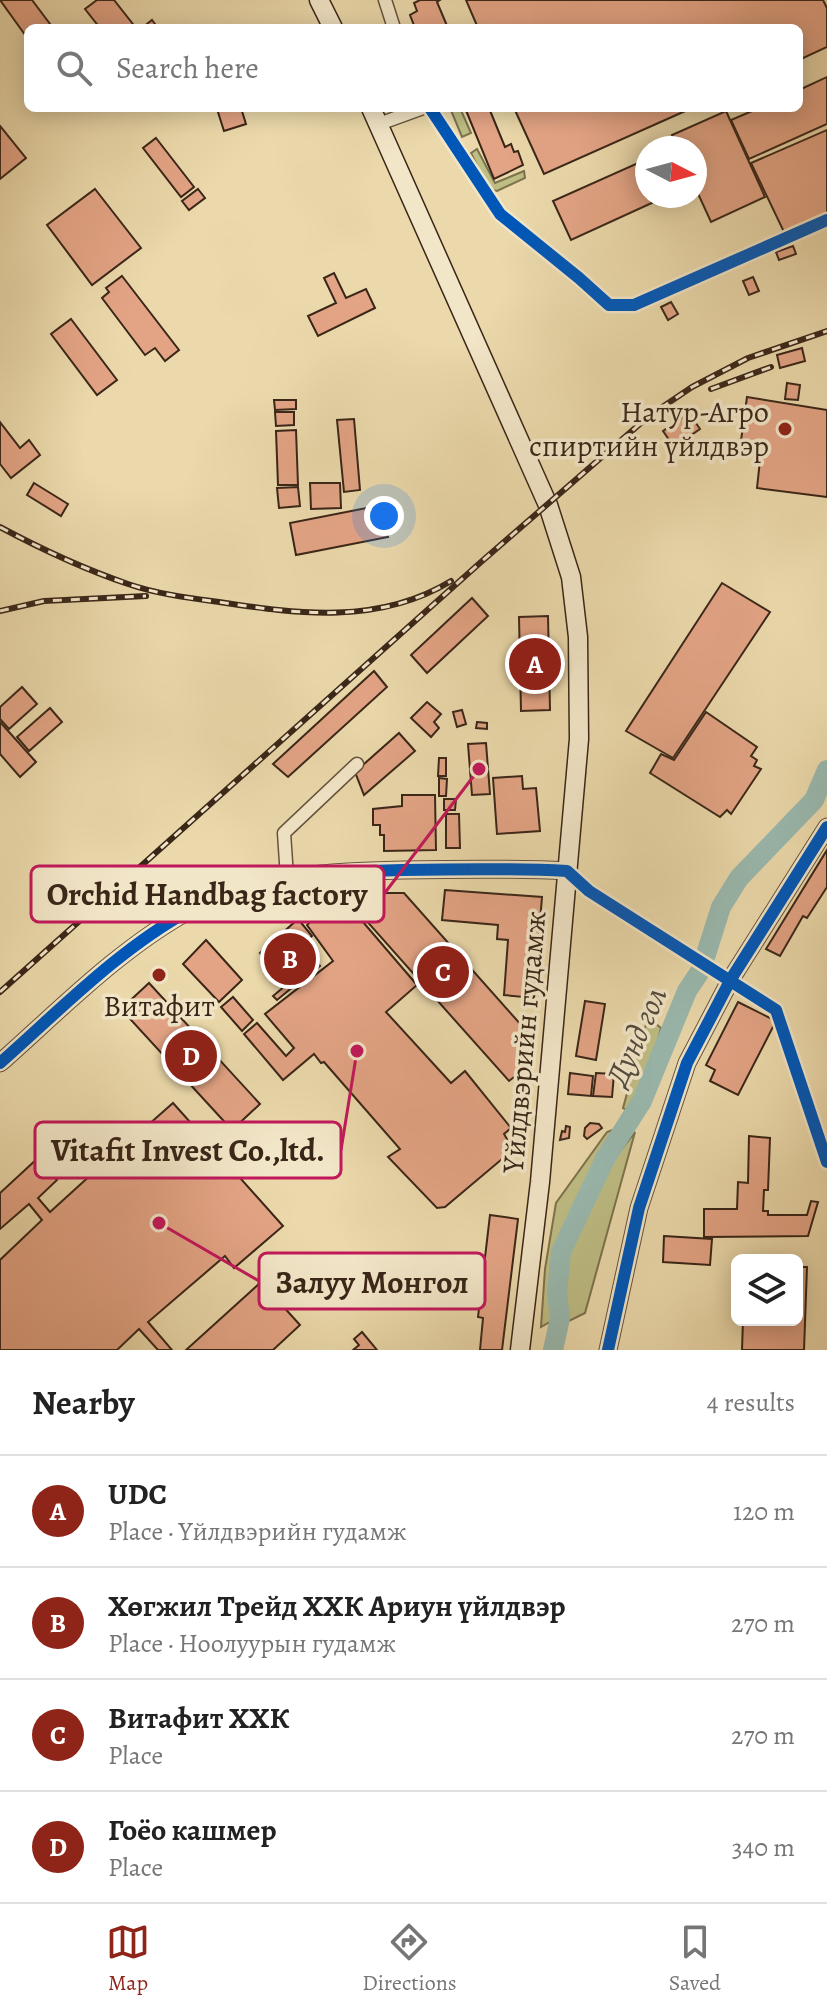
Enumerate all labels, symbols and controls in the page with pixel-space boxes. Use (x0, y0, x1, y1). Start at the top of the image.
search box (24, 24, 803, 112)
icon: search (52, 46, 96, 90)
text: Search here (116, 48, 259, 88)
north arrow (635, 136, 707, 208)
place label: Натур-Агро спиртийн үйлдвэр (529, 392, 769, 466)
marker: Натур-Агро спиртийн үйлдвэр (776, 420, 794, 438)
your location (364, 496, 404, 536)
pin: A (509, 634, 561, 694)
callout: Orchid Handbag factory (31, 866, 384, 922)
text: Orchid Handbag factory (47, 872, 369, 916)
street label: Yйлдвэрийн гудамж (493, 909, 555, 1176)
pin: B (264, 929, 316, 989)
pin: C (417, 942, 469, 1002)
marker: Витафит (150, 966, 168, 984)
water label: Дунд гол (594, 979, 677, 1094)
place label: Витафит (103, 986, 215, 1026)
pin: D (165, 1026, 217, 1086)
callout: Vitafit Invest Co.,ltd. (35, 1122, 341, 1178)
text: Vitafit Invest Co.,ltd. (50, 1128, 325, 1172)
callout: Залуу Монгол (259, 1253, 485, 1309)
map controls (731, 1254, 803, 1326)
button: layers (731, 1254, 803, 1326)
text: Залуу Монгол (275, 1260, 469, 1304)
text: Nearby (32, 1379, 135, 1426)
text: 4 results (707, 1385, 795, 1420)
text: UDC (108, 1474, 167, 1514)
text: A (50, 1494, 66, 1529)
text: 120 m (733, 1494, 795, 1529)
text: Place · Yйлдвэрийн гудамж (108, 1514, 406, 1549)
text: Хөгжил Трейд ХХК Ариун үйлдвэр (108, 1586, 566, 1626)
text: B (50, 1606, 66, 1641)
text: 270 m (731, 1606, 795, 1641)
text: Place · Ноолуурын гудамж (108, 1626, 396, 1661)
text: Витафит ХХК (108, 1698, 290, 1738)
text: C (50, 1718, 66, 1753)
text: 270 m (731, 1718, 795, 1753)
text: Place (108, 1738, 163, 1773)
text: Гоёо кашмер (108, 1810, 276, 1850)
text: D (49, 1830, 67, 1865)
text: 340 m (732, 1830, 795, 1865)
text: Place (108, 1850, 163, 1885)
tab: Map (106, 1920, 150, 1998)
tab: Directions (362, 1920, 457, 1998)
tab: Saved (669, 1920, 721, 1998)

